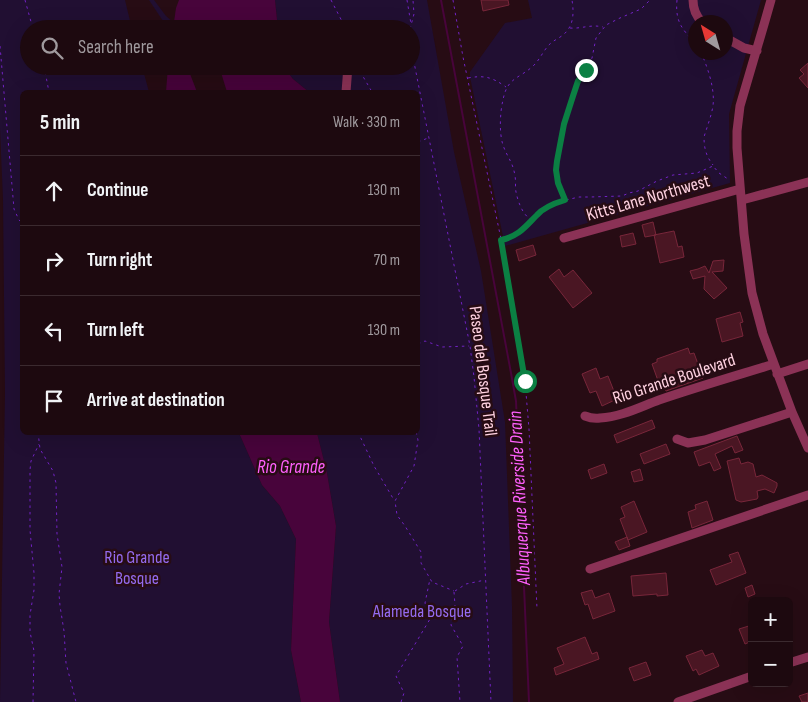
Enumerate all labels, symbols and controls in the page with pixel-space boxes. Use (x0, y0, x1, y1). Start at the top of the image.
north arrow (688, 15, 733, 60)
search box (20, 20, 420, 75)
icon: search (38, 34, 66, 62)
text: Search here (78, 36, 154, 59)
route end (575, 59, 598, 82)
text: 5 min (40, 110, 80, 135)
text: Walk · 330 m (333, 113, 400, 132)
street label: Kitts Lane Northwest (584, 170, 713, 226)
icon: ahead (40, 177, 68, 205)
text: Continue (87, 179, 148, 202)
text: 130 m (368, 181, 400, 200)
icon: right (40, 247, 68, 275)
text: Turn right (87, 249, 152, 272)
text: 70 m (374, 251, 400, 270)
street label: Paseo del Bosque Trail (465, 305, 501, 437)
icon: left (40, 317, 68, 345)
text: Turn left (87, 319, 144, 342)
text: 130 m (368, 321, 400, 340)
street label: Rio Grande Boulevard (610, 349, 738, 409)
route start (514, 370, 537, 393)
icon: arrive (40, 387, 68, 415)
text: Arrive at destination (87, 389, 225, 412)
water label: Albuquerque Riverside Drain (504, 410, 536, 587)
water label: Rio Grande (257, 456, 326, 479)
park label: Rio Grande Bosque (104, 547, 170, 589)
map controls (748, 597, 793, 687)
button: + (748, 597, 793, 642)
park label: Alameda Bosque (372, 601, 471, 622)
button: − (748, 642, 793, 687)

